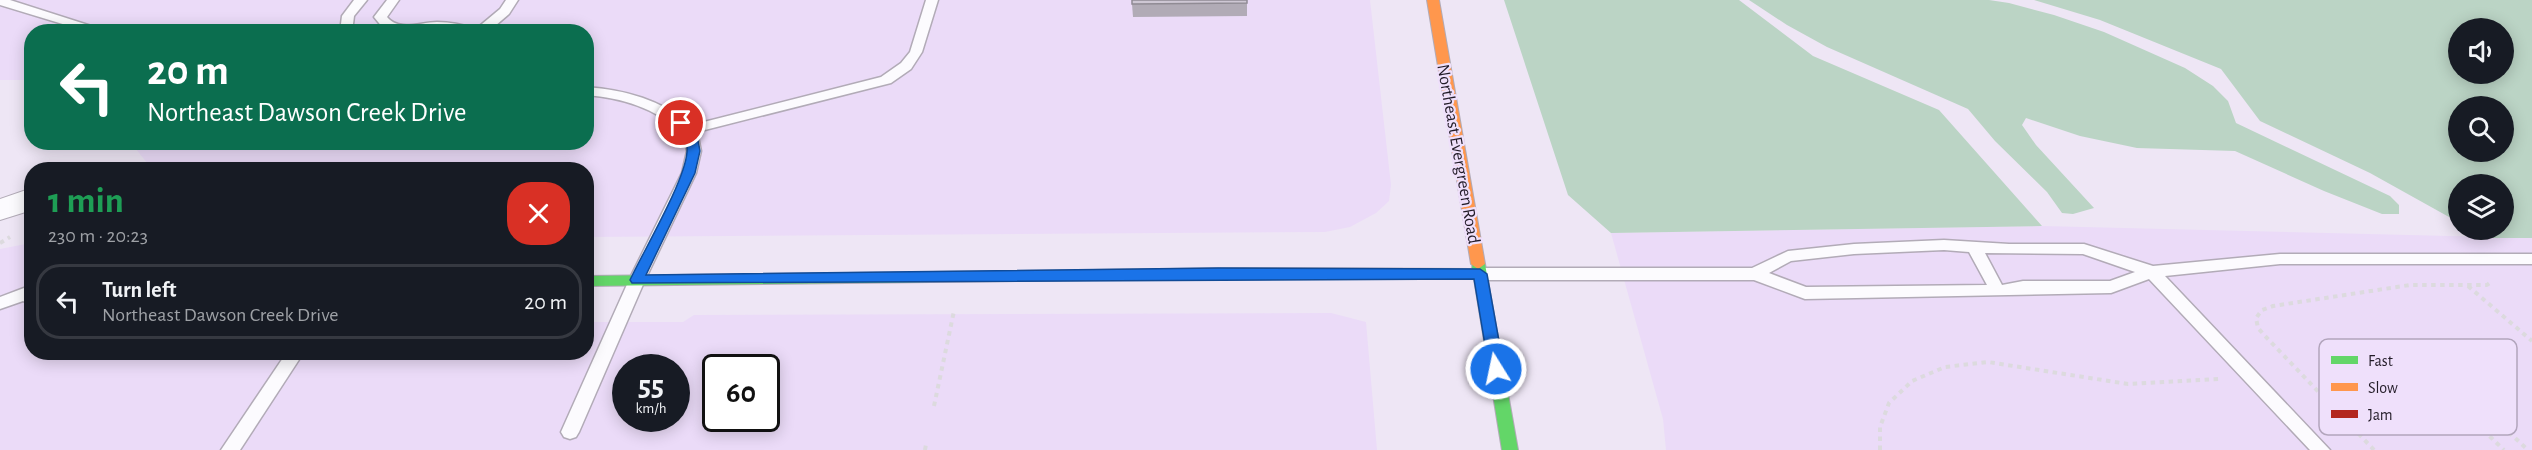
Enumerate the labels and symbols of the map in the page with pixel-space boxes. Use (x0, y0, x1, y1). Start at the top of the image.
street label: Northeast Evergreen Road (1433, 63, 1483, 246)
pin (655, 97, 706, 148)
position arrow (1464, 337, 1528, 401)
legend (2319, 339, 2517, 435)
text: Fast (2368, 353, 2393, 369)
speed limit sign: 60 (702, 354, 780, 432)
text: Slow (2368, 380, 2398, 396)
text: Jam (2368, 407, 2393, 423)

